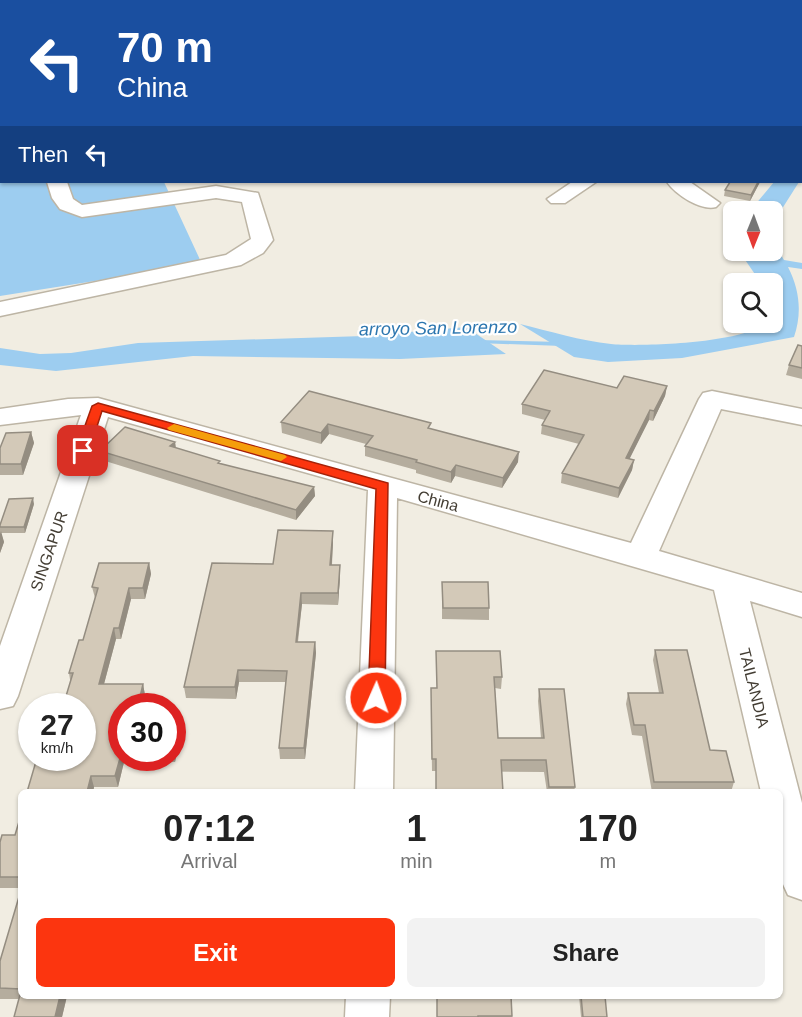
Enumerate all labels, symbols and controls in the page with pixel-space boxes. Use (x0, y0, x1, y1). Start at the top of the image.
icon: left (18, 24, 96, 102)
text: 70 m (117, 24, 213, 71)
text: China (117, 73, 188, 103)
icon: left (80, 138, 113, 171)
text: Then (18, 142, 68, 167)
north arrow (723, 201, 783, 261)
map controls (723, 201, 783, 333)
button: search (723, 273, 783, 333)
water label: arroyo San Lorenzo (359, 317, 517, 339)
pin (57, 425, 108, 476)
icon: arrive (66, 434, 99, 467)
street label: China (416, 487, 460, 515)
street label: SINGAPUR (27, 509, 71, 593)
street label: TAILANDIA (736, 646, 772, 730)
position arrow (344, 666, 408, 730)
speed limit sign: 30 (108, 693, 186, 771)
text: 27 (40, 708, 74, 741)
text: km/h (41, 739, 73, 756)
text: 07:12 (163, 808, 255, 849)
text: 1 (406, 808, 426, 849)
text: 170 (578, 808, 638, 849)
text: Arrival (181, 850, 238, 872)
text: min (400, 850, 433, 872)
text: m (599, 850, 616, 872)
button: Exit (36, 918, 395, 987)
button: Share (407, 918, 765, 987)

